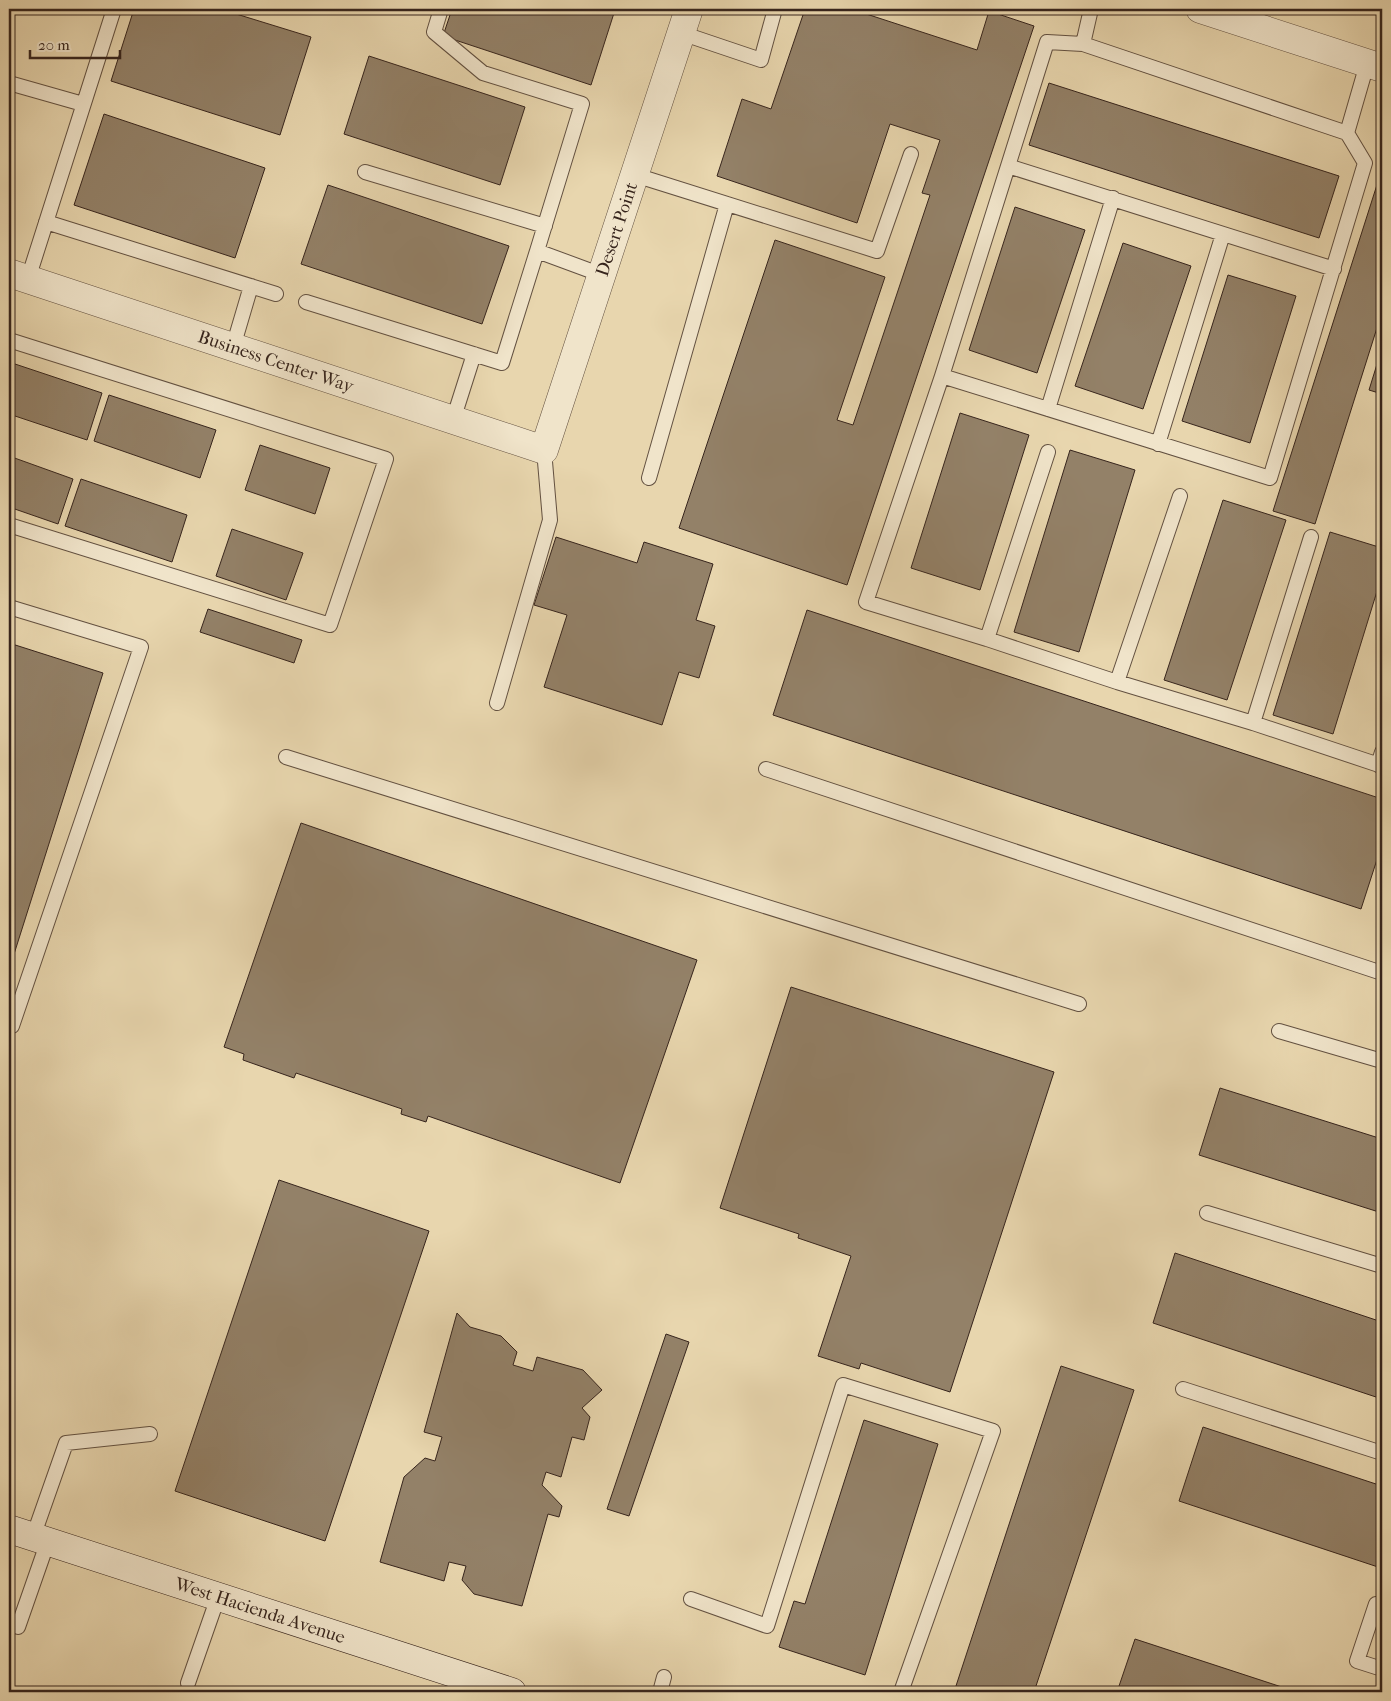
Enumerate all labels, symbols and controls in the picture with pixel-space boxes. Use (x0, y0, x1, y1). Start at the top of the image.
scale bar (30, 28, 120, 60)
text: 20 m (38, 36, 70, 54)
street label: Desert Point (592, 179, 643, 279)
street label: Business Center Way (195, 326, 357, 398)
street label: West Hacienda Avenue (171, 1573, 348, 1648)

